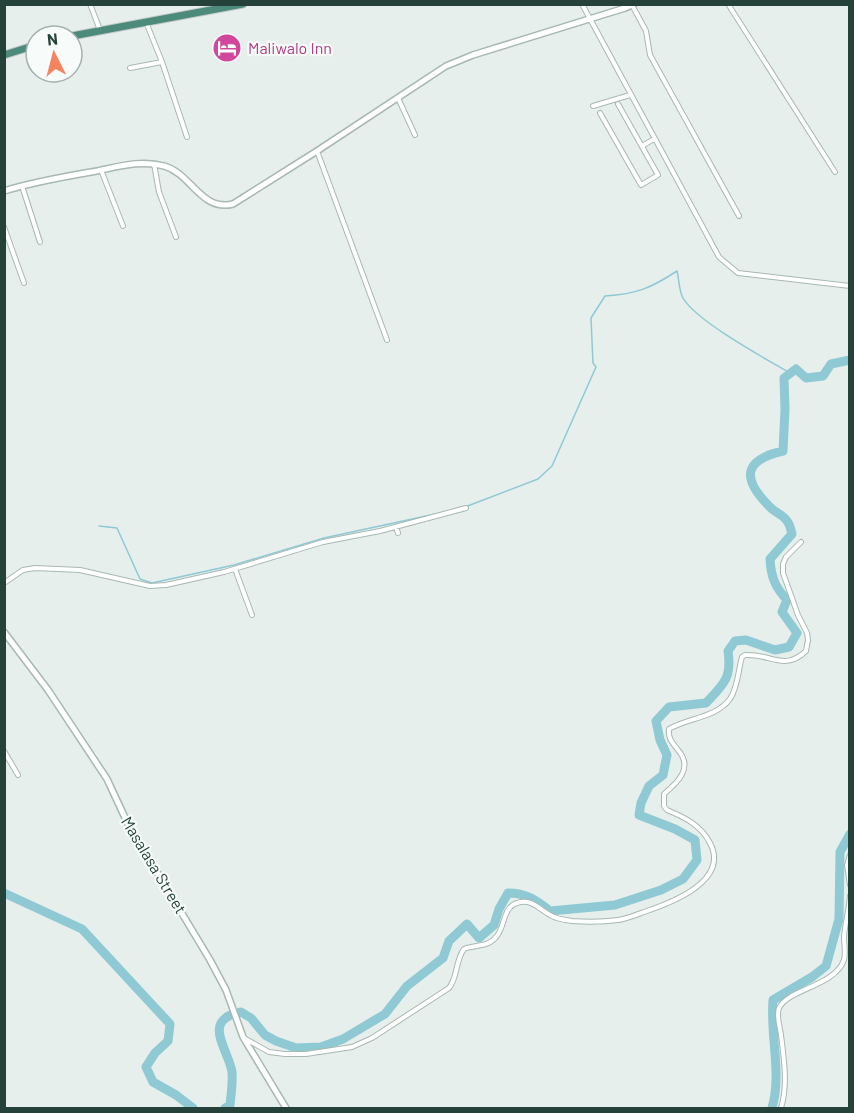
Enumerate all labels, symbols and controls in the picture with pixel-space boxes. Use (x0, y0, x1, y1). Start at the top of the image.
north arrow (24, 24, 84, 84)
text: N (46, 29, 59, 49)
hotel icon: Maliwalo Inn (211, 32, 243, 64)
place label: Maliwalo Inn (248, 38, 332, 57)
street label: Masalasa Street (118, 813, 191, 917)

